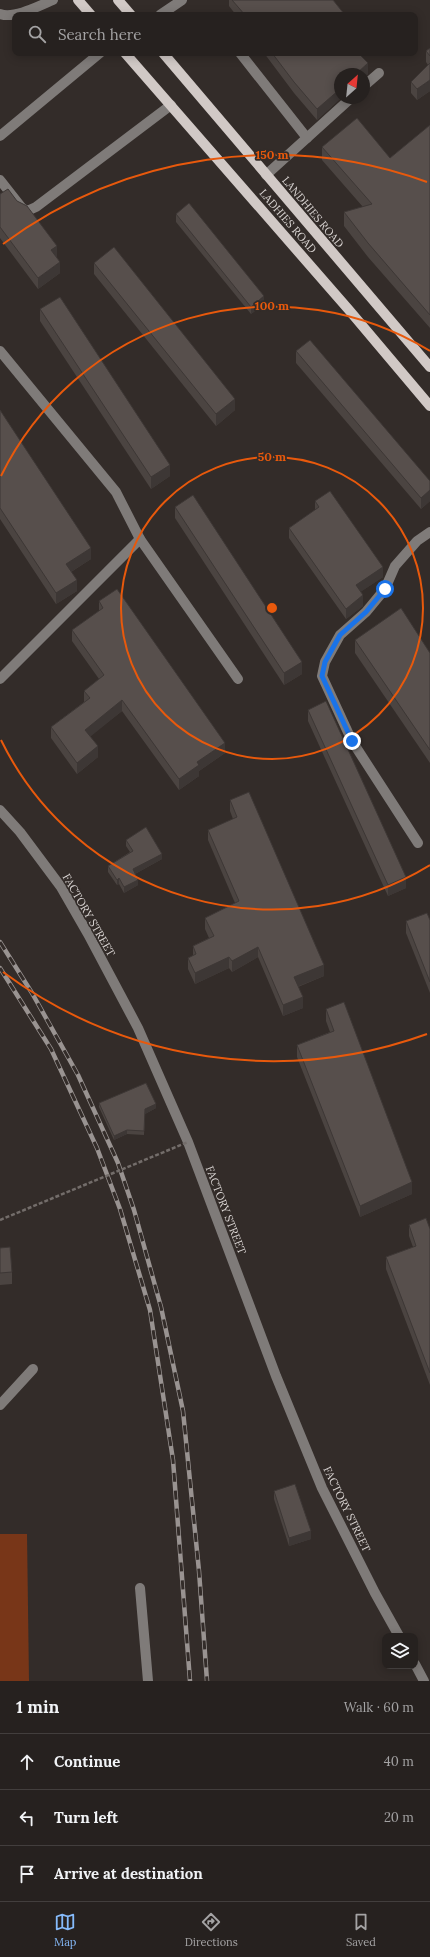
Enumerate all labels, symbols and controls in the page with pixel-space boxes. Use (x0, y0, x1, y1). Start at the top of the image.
search box (12, 12, 418, 56)
icon: search (26, 23, 48, 45)
text: Search here (58, 25, 141, 44)
north arrow (334, 68, 370, 104)
text: 150 m (255, 147, 289, 162)
street label: LANDHIES ROAD (279, 174, 347, 250)
street label: LADHIES ROAD (256, 186, 320, 256)
text: 100 m (255, 298, 289, 313)
text: 50 m (258, 449, 286, 464)
route start (376, 580, 394, 598)
centre of rings (265, 601, 279, 615)
route end (343, 732, 361, 750)
street label: FACTORY STREET (60, 871, 118, 959)
street label: FACTORY STREET (203, 1164, 249, 1256)
street label: FACTORY STREET (320, 1464, 374, 1554)
map controls (382, 1633, 418, 1669)
button: layers (382, 1633, 418, 1669)
text: 1 min (16, 1696, 59, 1718)
text: Walk · 60 m (344, 1699, 414, 1716)
icon: ahead (16, 1751, 38, 1773)
text: Continue (54, 1752, 120, 1771)
text: 40 m (384, 1753, 414, 1770)
icon: left (16, 1807, 38, 1829)
text: Turn left (54, 1808, 118, 1827)
text: 20 m (384, 1809, 414, 1826)
icon: arrive (16, 1863, 38, 1885)
text: Arrive at destination (54, 1864, 203, 1883)
tab: Map (54, 1911, 76, 1949)
tab: Directions (185, 1911, 238, 1949)
tab: Saved (346, 1911, 376, 1949)

